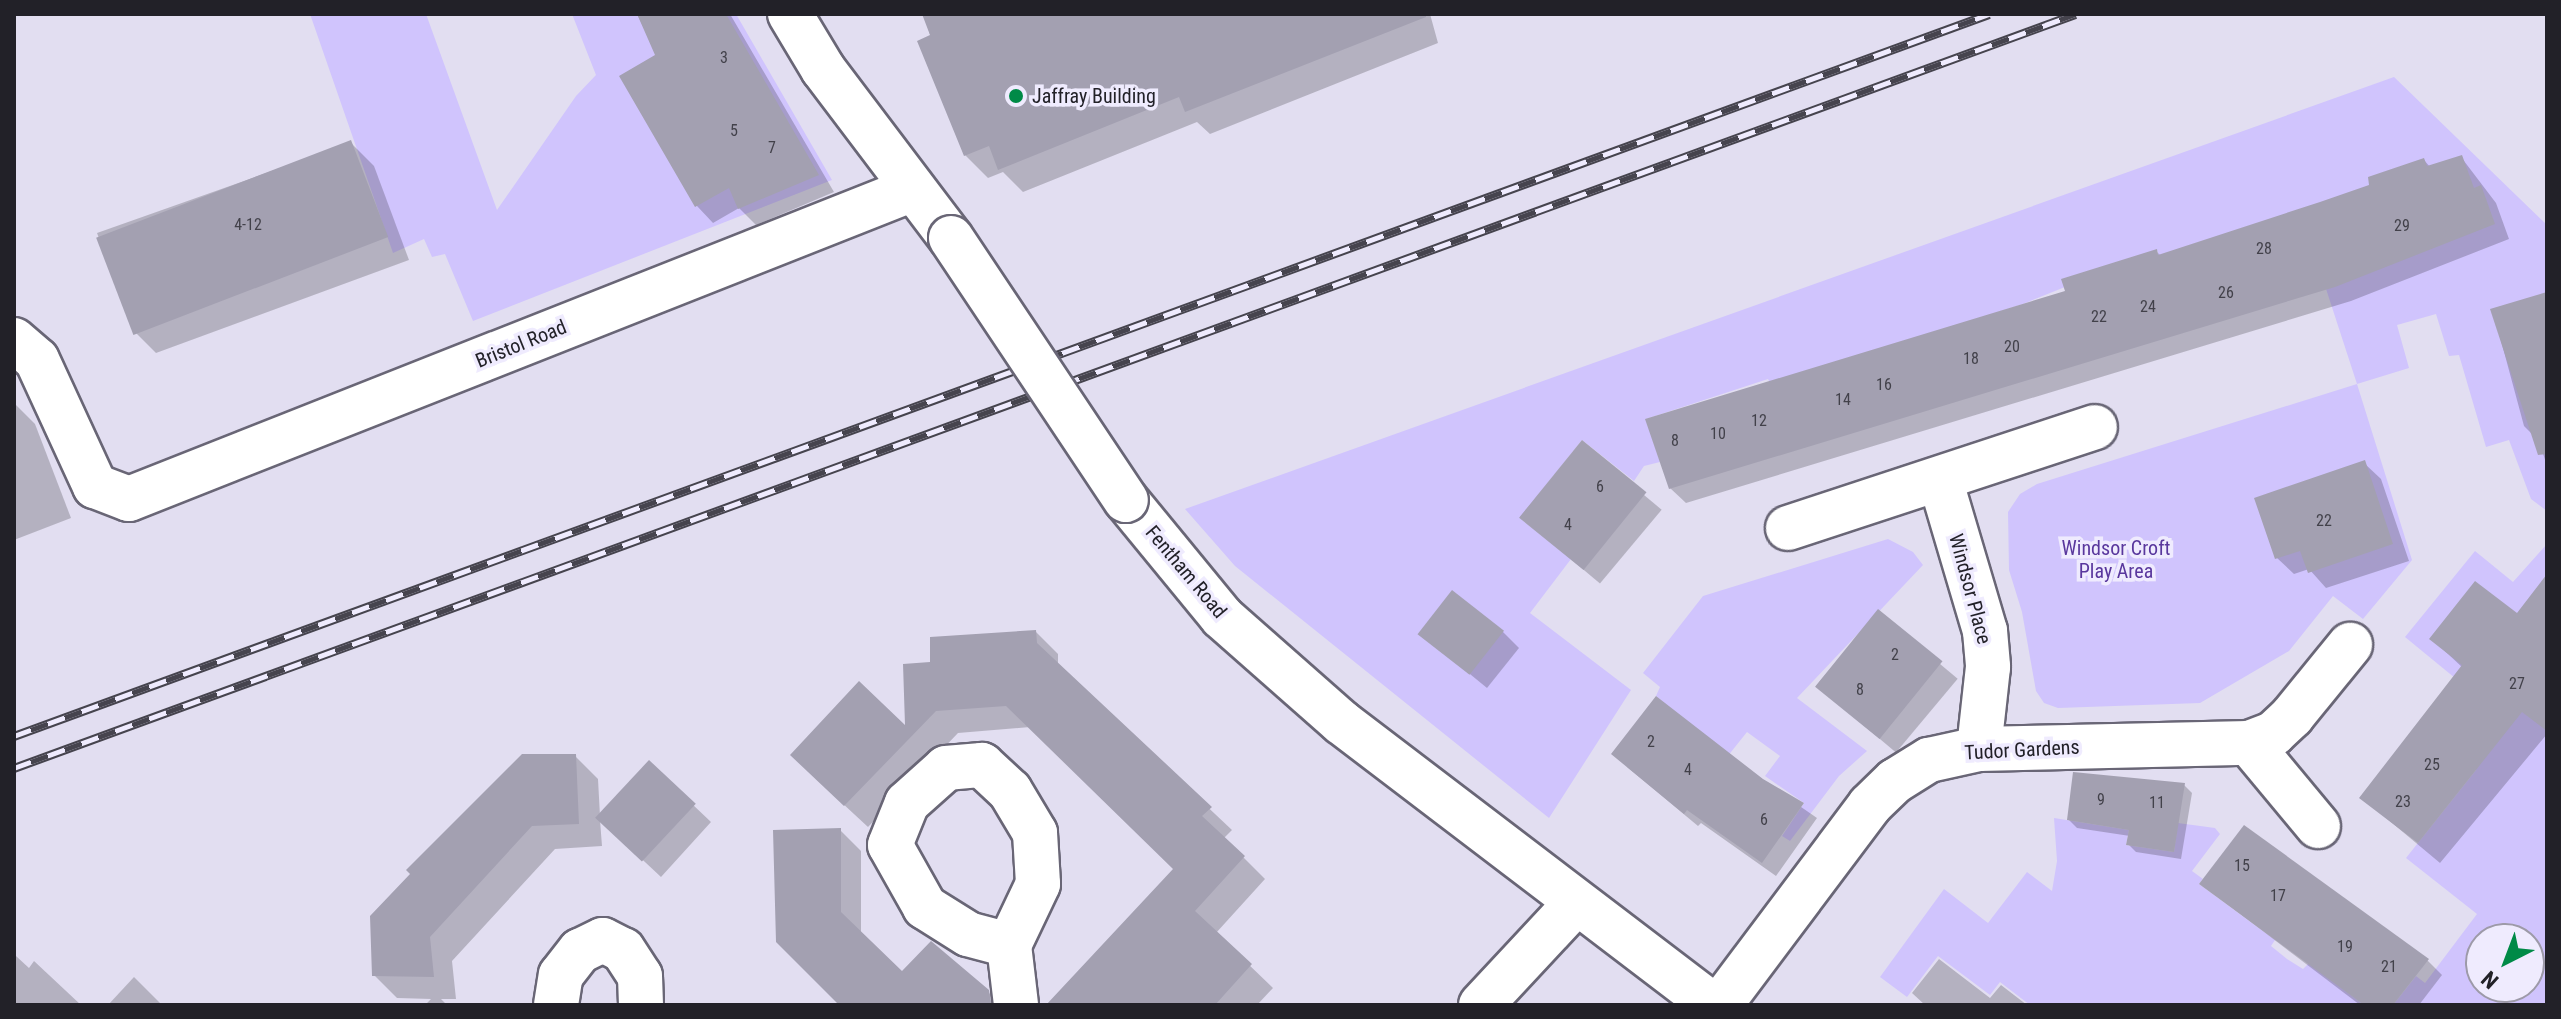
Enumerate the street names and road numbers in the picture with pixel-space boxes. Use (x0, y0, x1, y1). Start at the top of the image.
street label: Bristol Road (472, 315, 570, 373)
street label: Fentham Road (1140, 521, 1232, 623)
street label: Windsor Place (1944, 531, 1996, 647)
street label: Tudor Gardens (1964, 735, 2080, 765)

